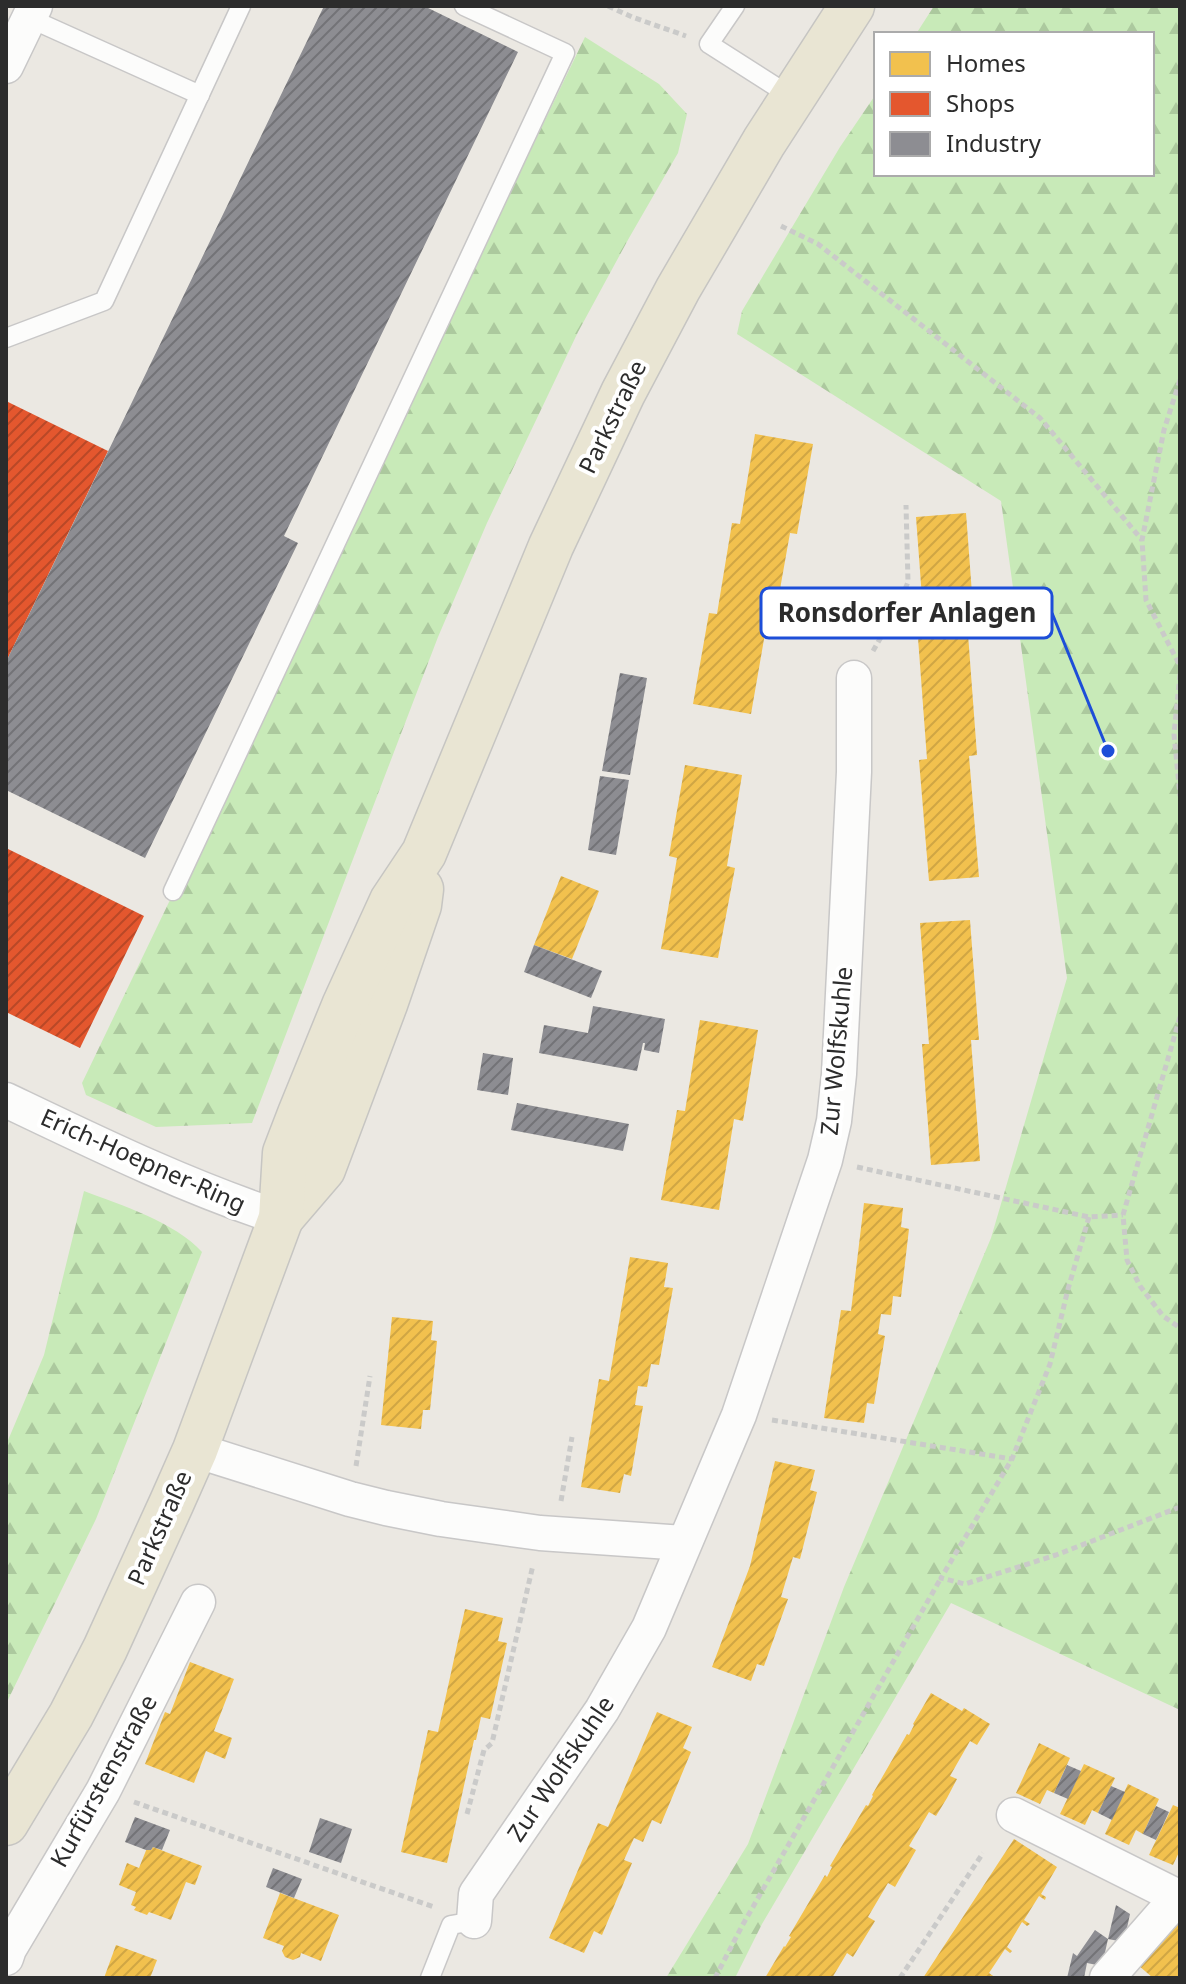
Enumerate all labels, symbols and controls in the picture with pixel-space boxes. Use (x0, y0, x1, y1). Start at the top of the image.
legend (874, 32, 1154, 176)
text: Homes (946, 46, 1026, 79)
text: Shops (946, 86, 1015, 119)
text: Industry (946, 126, 1042, 159)
street label: Parkstraße (570, 354, 653, 479)
callout: Ronsdorfer Anlagen (761, 588, 1052, 638)
text: Ronsdorfer Anlagen (778, 594, 1036, 630)
street label: Zur Wolfskuhle (812, 965, 859, 1137)
street label: Erich-Hoepner-Ring (36, 1100, 251, 1220)
street label: Parkstraße (119, 1465, 199, 1590)
street label: Kurfürstenstraße (42, 1688, 164, 1873)
street label: Zur Wolfskuhle (499, 1689, 621, 1848)

